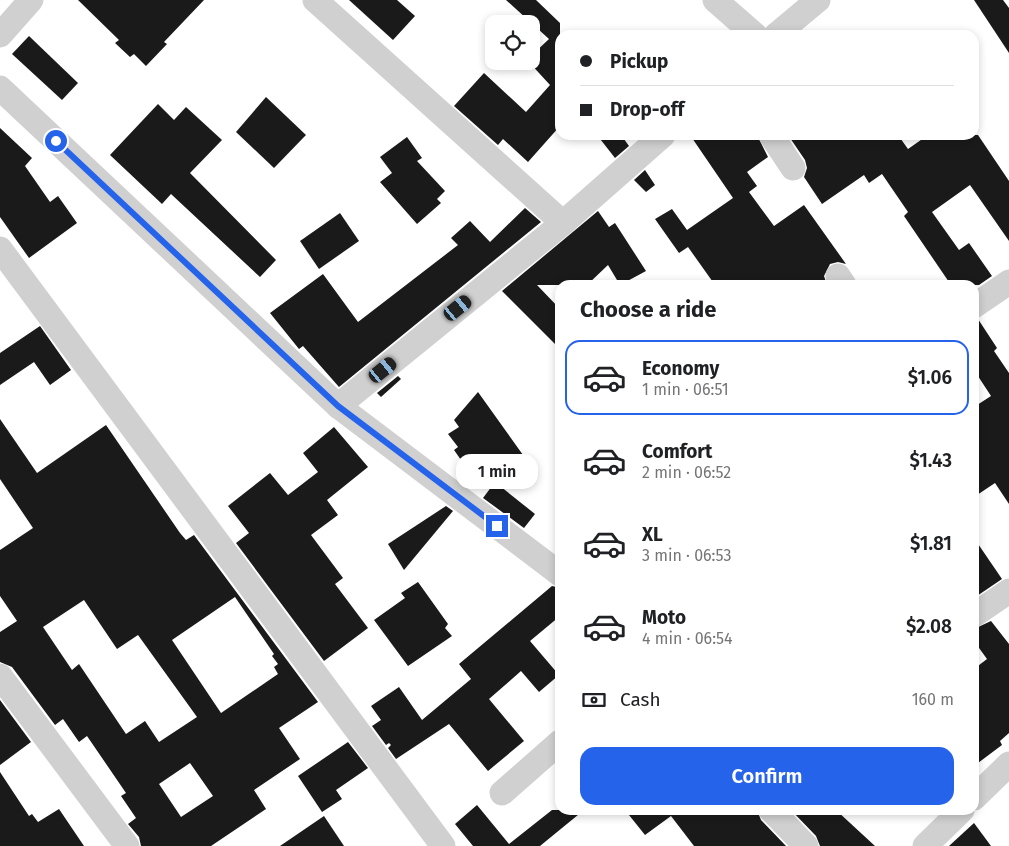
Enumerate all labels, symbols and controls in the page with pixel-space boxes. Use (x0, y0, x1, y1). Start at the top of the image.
map controls (485, 15, 540, 70)
button: locate (485, 15, 540, 70)
text: Pickup (610, 50, 668, 73)
text: Drop-off (610, 98, 684, 121)
route start (45, 130, 67, 152)
car (441, 293, 474, 323)
text: Choose a ride (580, 296, 716, 323)
car (366, 355, 399, 385)
icon: car (582, 355, 627, 400)
text: Economy (642, 357, 719, 380)
text: $1.06 (908, 366, 952, 389)
text: 1 min · 06:51 (642, 380, 729, 399)
icon: car (582, 438, 627, 483)
text: Comfort (642, 440, 712, 463)
text: $1.43 (909, 449, 952, 472)
callout: 1 min (456, 454, 538, 488)
text: 1 min (478, 462, 516, 481)
text: 2 min · 06:52 (642, 463, 731, 482)
route end (486, 515, 508, 537)
icon: car (582, 521, 627, 566)
text: XL (642, 523, 663, 546)
text: $1.81 (910, 532, 952, 555)
text: 3 min · 06:53 (642, 546, 731, 565)
icon: car (582, 604, 627, 649)
text: Moto (642, 606, 686, 629)
text: $2.08 (906, 615, 952, 638)
text: 4 min · 06:54 (642, 629, 733, 648)
icon: cash (580, 686, 608, 714)
text: Cash (620, 688, 661, 711)
text: 160 m (912, 690, 954, 709)
button: Confirm (580, 747, 954, 805)

